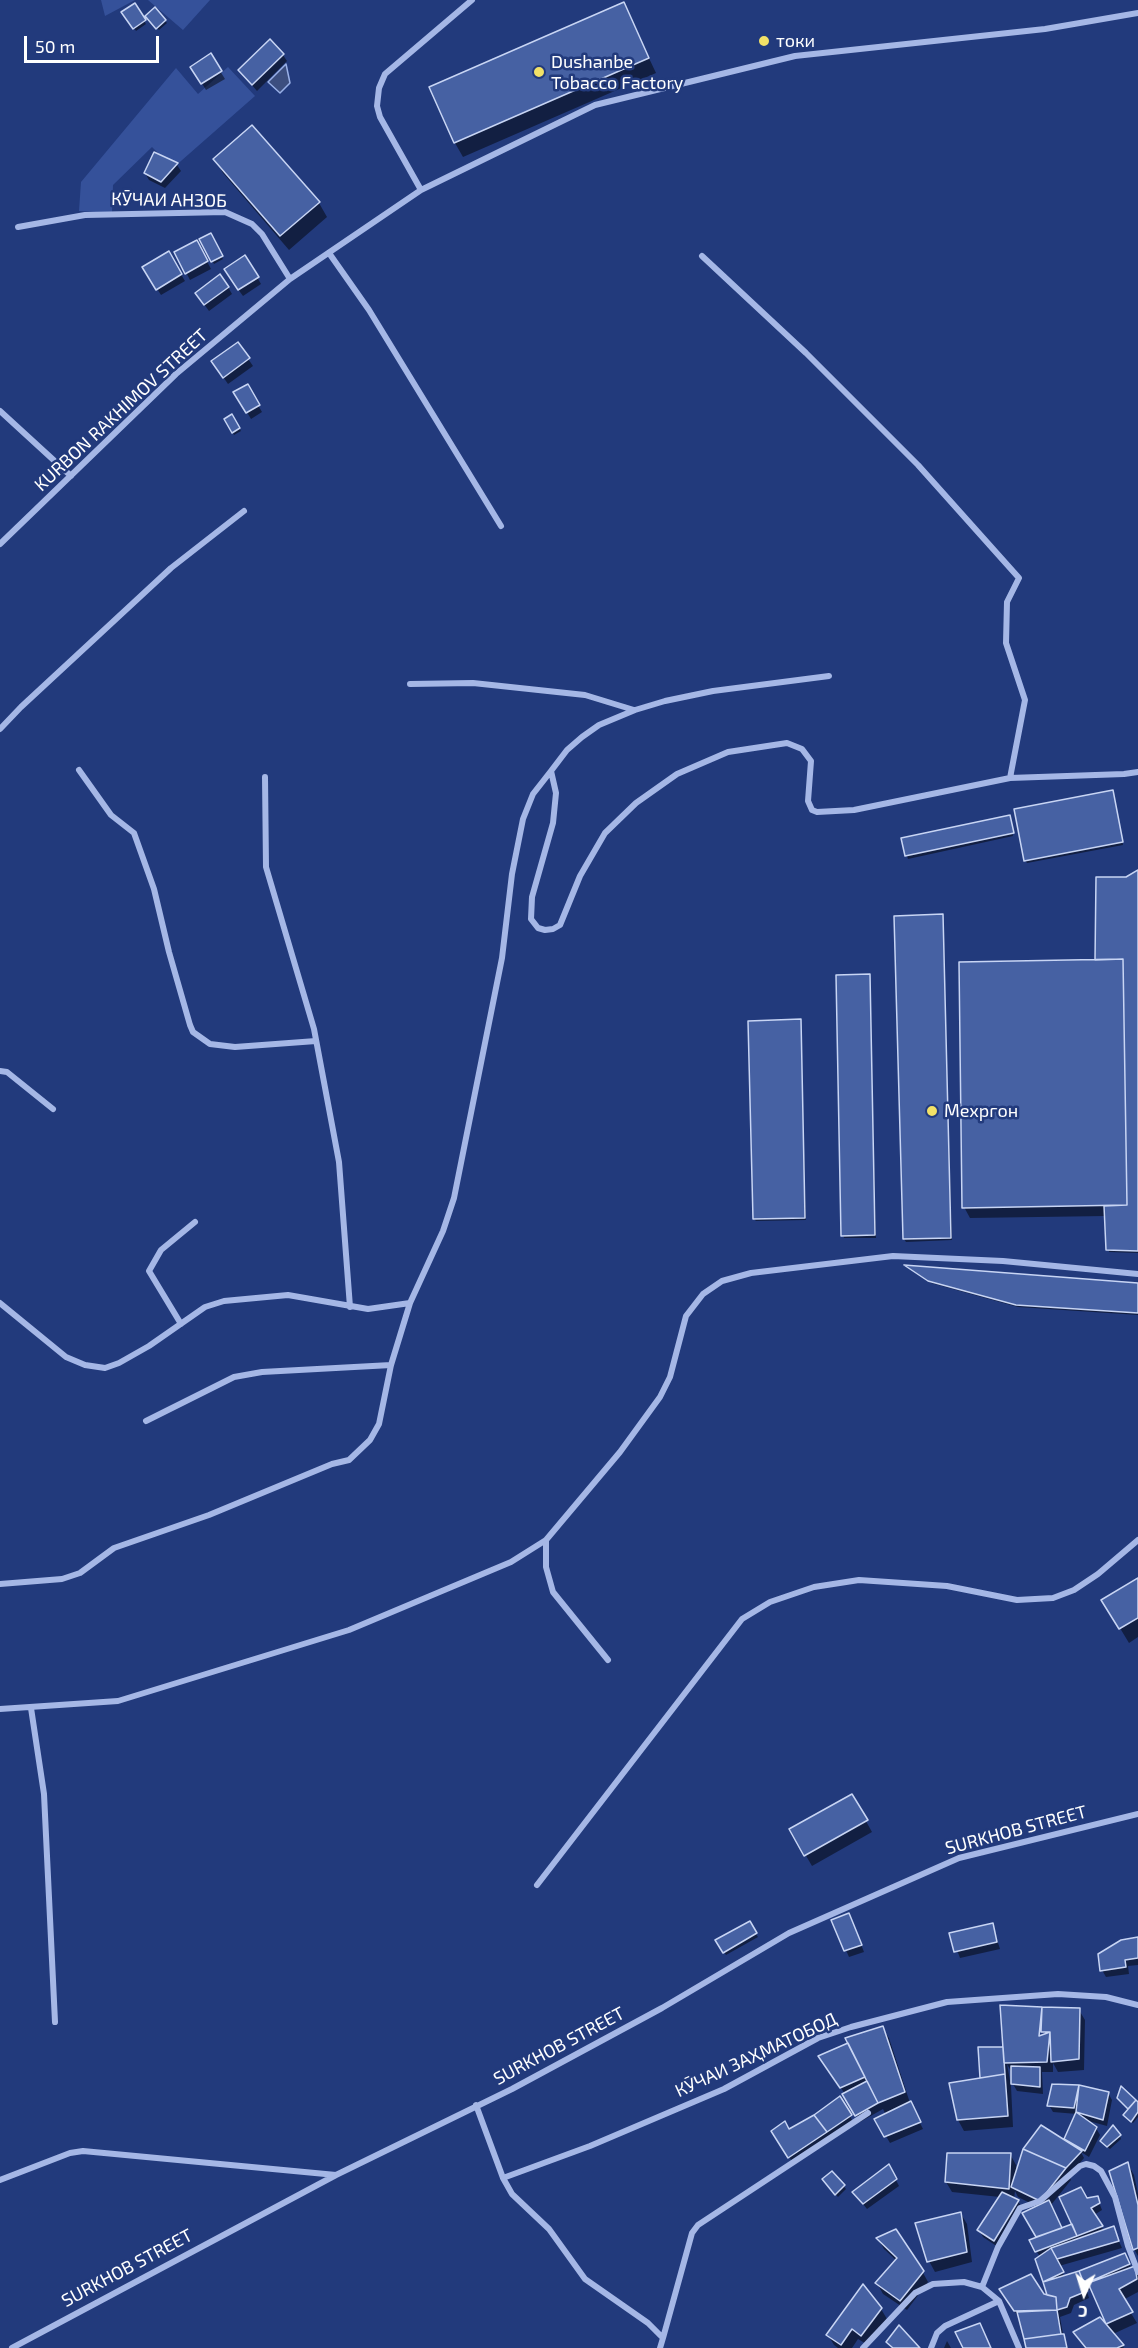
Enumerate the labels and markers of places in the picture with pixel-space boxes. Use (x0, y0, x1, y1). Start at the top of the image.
place label: токи (776, 30, 815, 52)
marker: токи (757, 34, 771, 48)
place label: Dushanbe Tobacco Factory (551, 51, 683, 94)
marker: Dushanbe Tobacco Factory (532, 65, 546, 79)
place label: Мехргон (944, 1100, 1018, 1122)
marker: Мехргон (925, 1104, 939, 1118)

